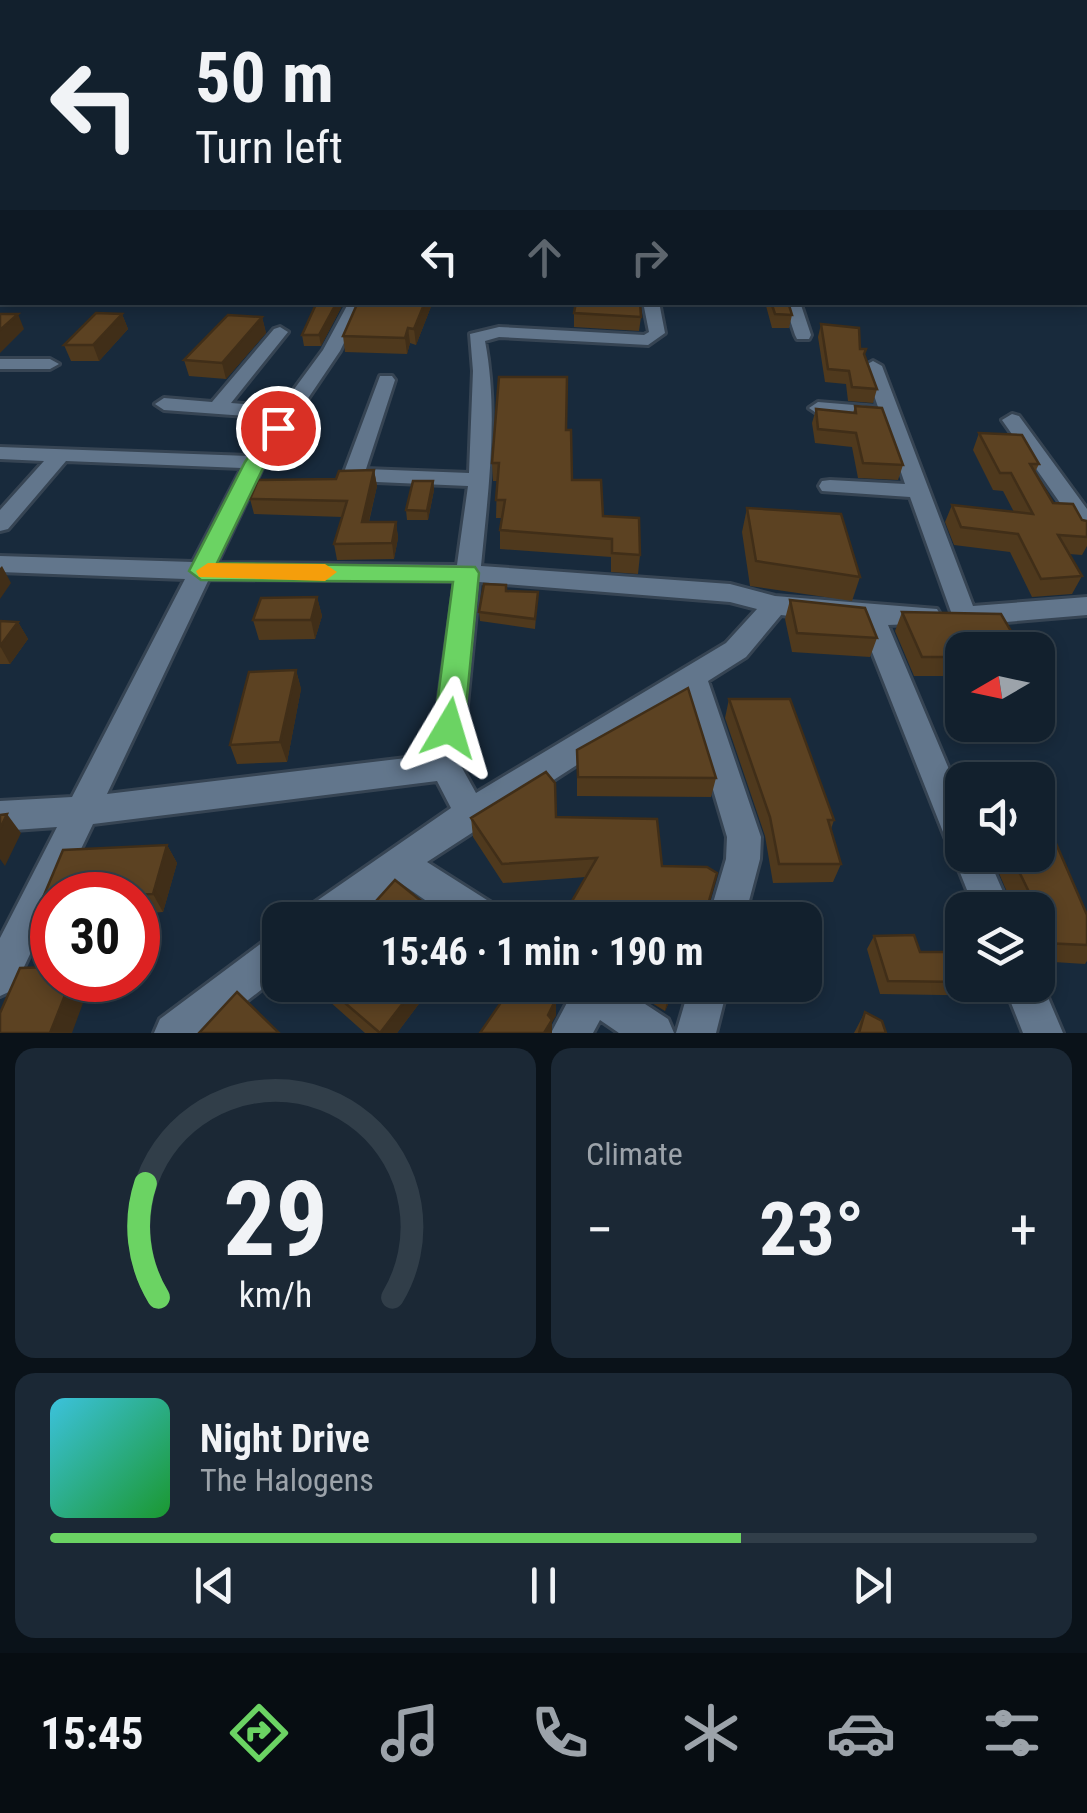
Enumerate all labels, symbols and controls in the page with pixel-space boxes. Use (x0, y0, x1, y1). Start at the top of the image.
text: 50 m (195, 37, 334, 119)
icon: left (30, 40, 160, 170)
text: Turn left (195, 121, 343, 174)
icon: left (412, 230, 467, 285)
icon: ahead (517, 230, 572, 285)
icon: right (622, 230, 677, 285)
pin (236, 386, 321, 471)
icon: arrive (251, 401, 306, 456)
north arrow (945, 632, 1055, 742)
map controls (945, 632, 1055, 1002)
position arrow (397, 676, 501, 780)
button: sound (945, 762, 1055, 872)
speed limit sign: 30 (30, 872, 160, 1002)
button: layers (945, 892, 1055, 1002)
text: 15:46 · 1 min · 190 m (381, 930, 703, 974)
text: Climate (586, 1135, 683, 1173)
text: 29 (223, 1159, 328, 1280)
text: 23° (759, 1185, 864, 1273)
text: − (586, 1198, 614, 1262)
text: + (1010, 1198, 1037, 1262)
text: km/h (239, 1274, 312, 1316)
text: Night Drive (200, 1417, 370, 1461)
text: The Halogens (200, 1461, 374, 1499)
icon: previous (187, 1558, 242, 1613)
icon: pause (516, 1558, 571, 1613)
icon: next (845, 1558, 900, 1613)
icon: directions (224, 1698, 294, 1768)
icon: music (375, 1698, 445, 1768)
icon: phone (525, 1698, 595, 1768)
icon: climate (676, 1698, 746, 1768)
icon: car (826, 1698, 896, 1768)
icon: filters (977, 1698, 1047, 1768)
text: 15:45 (40, 1707, 144, 1760)

